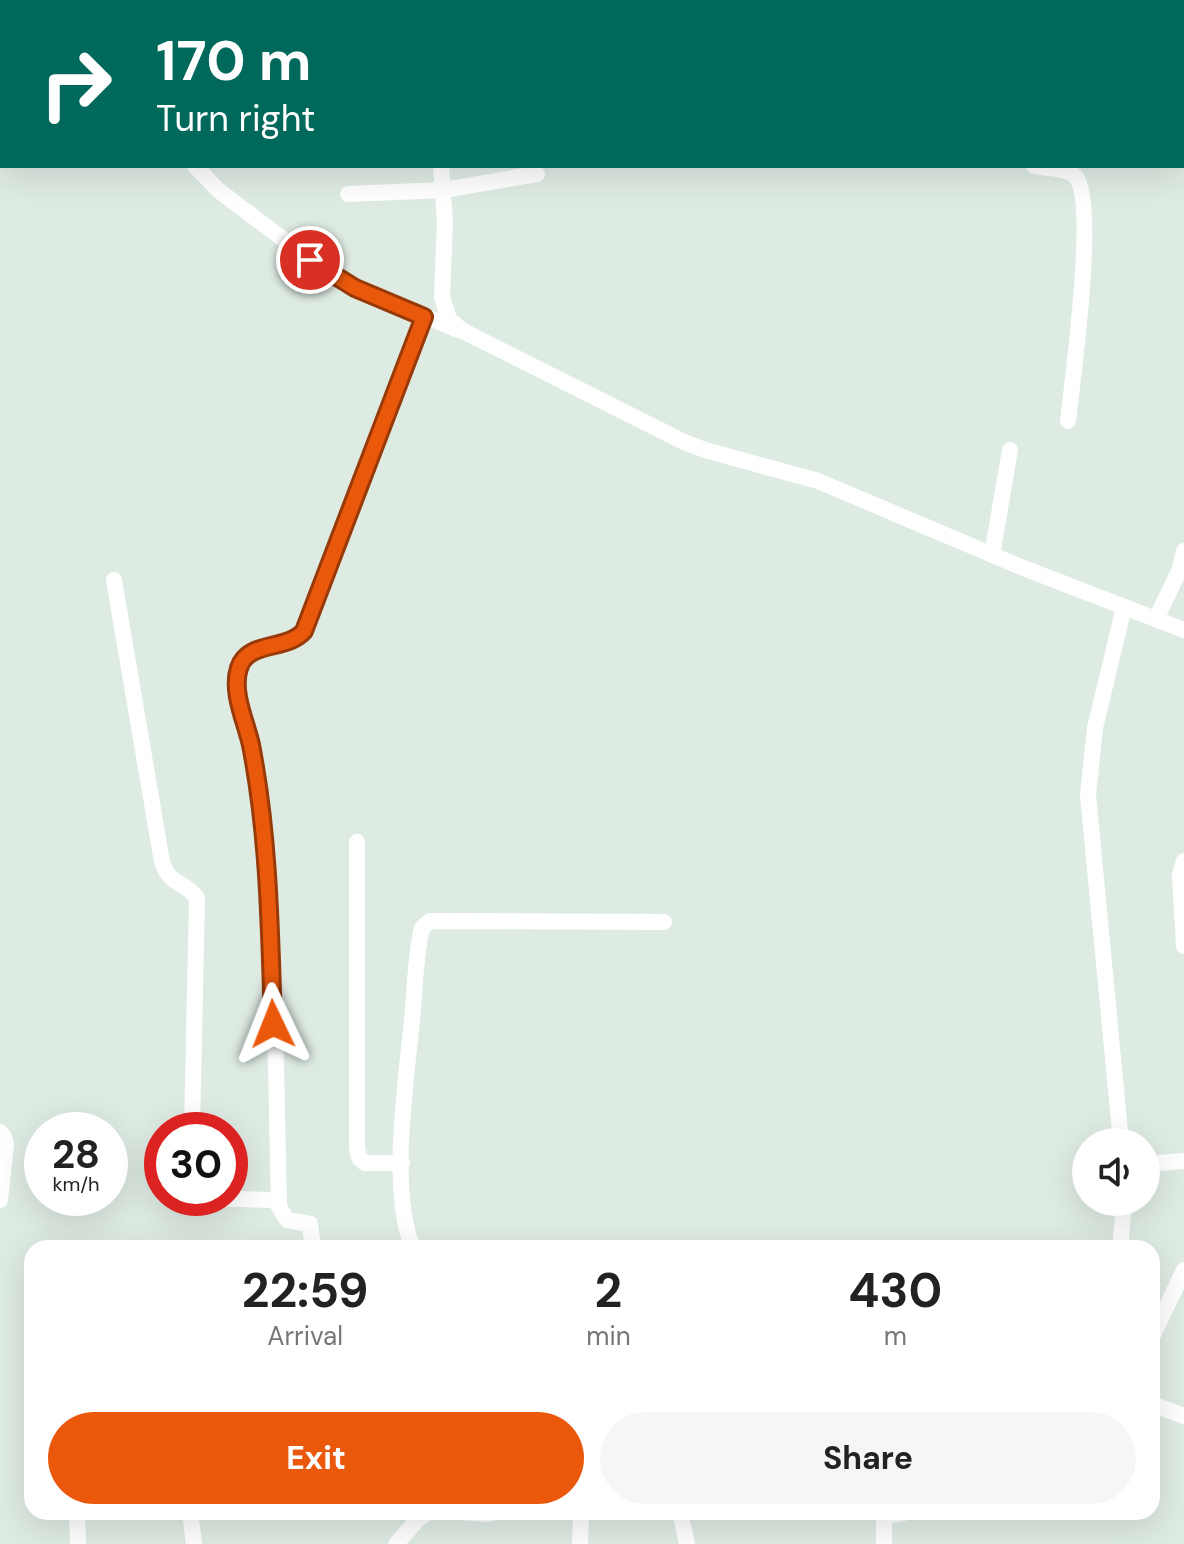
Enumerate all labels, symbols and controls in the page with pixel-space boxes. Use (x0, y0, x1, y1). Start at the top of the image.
text: 170 m (156, 24, 311, 97)
icon: right (24, 32, 128, 136)
text: Turn right (156, 95, 315, 142)
pin (276, 226, 344, 294)
icon: arrive (288, 238, 332, 282)
position arrow (231, 982, 315, 1066)
speed limit sign: 30 (144, 1112, 248, 1216)
text: 28 (52, 1128, 100, 1180)
map controls (1072, 1128, 1160, 1216)
button: sound (1072, 1128, 1160, 1216)
text: km/h (52, 1171, 100, 1197)
text: 22:59 (242, 1259, 369, 1322)
text: 2 (595, 1259, 622, 1322)
text: 430 (848, 1259, 942, 1322)
text: Arrival (267, 1319, 343, 1353)
text: min (586, 1319, 631, 1353)
text: m (884, 1319, 907, 1353)
button: Exit (48, 1412, 584, 1504)
button: Share (600, 1412, 1136, 1504)

